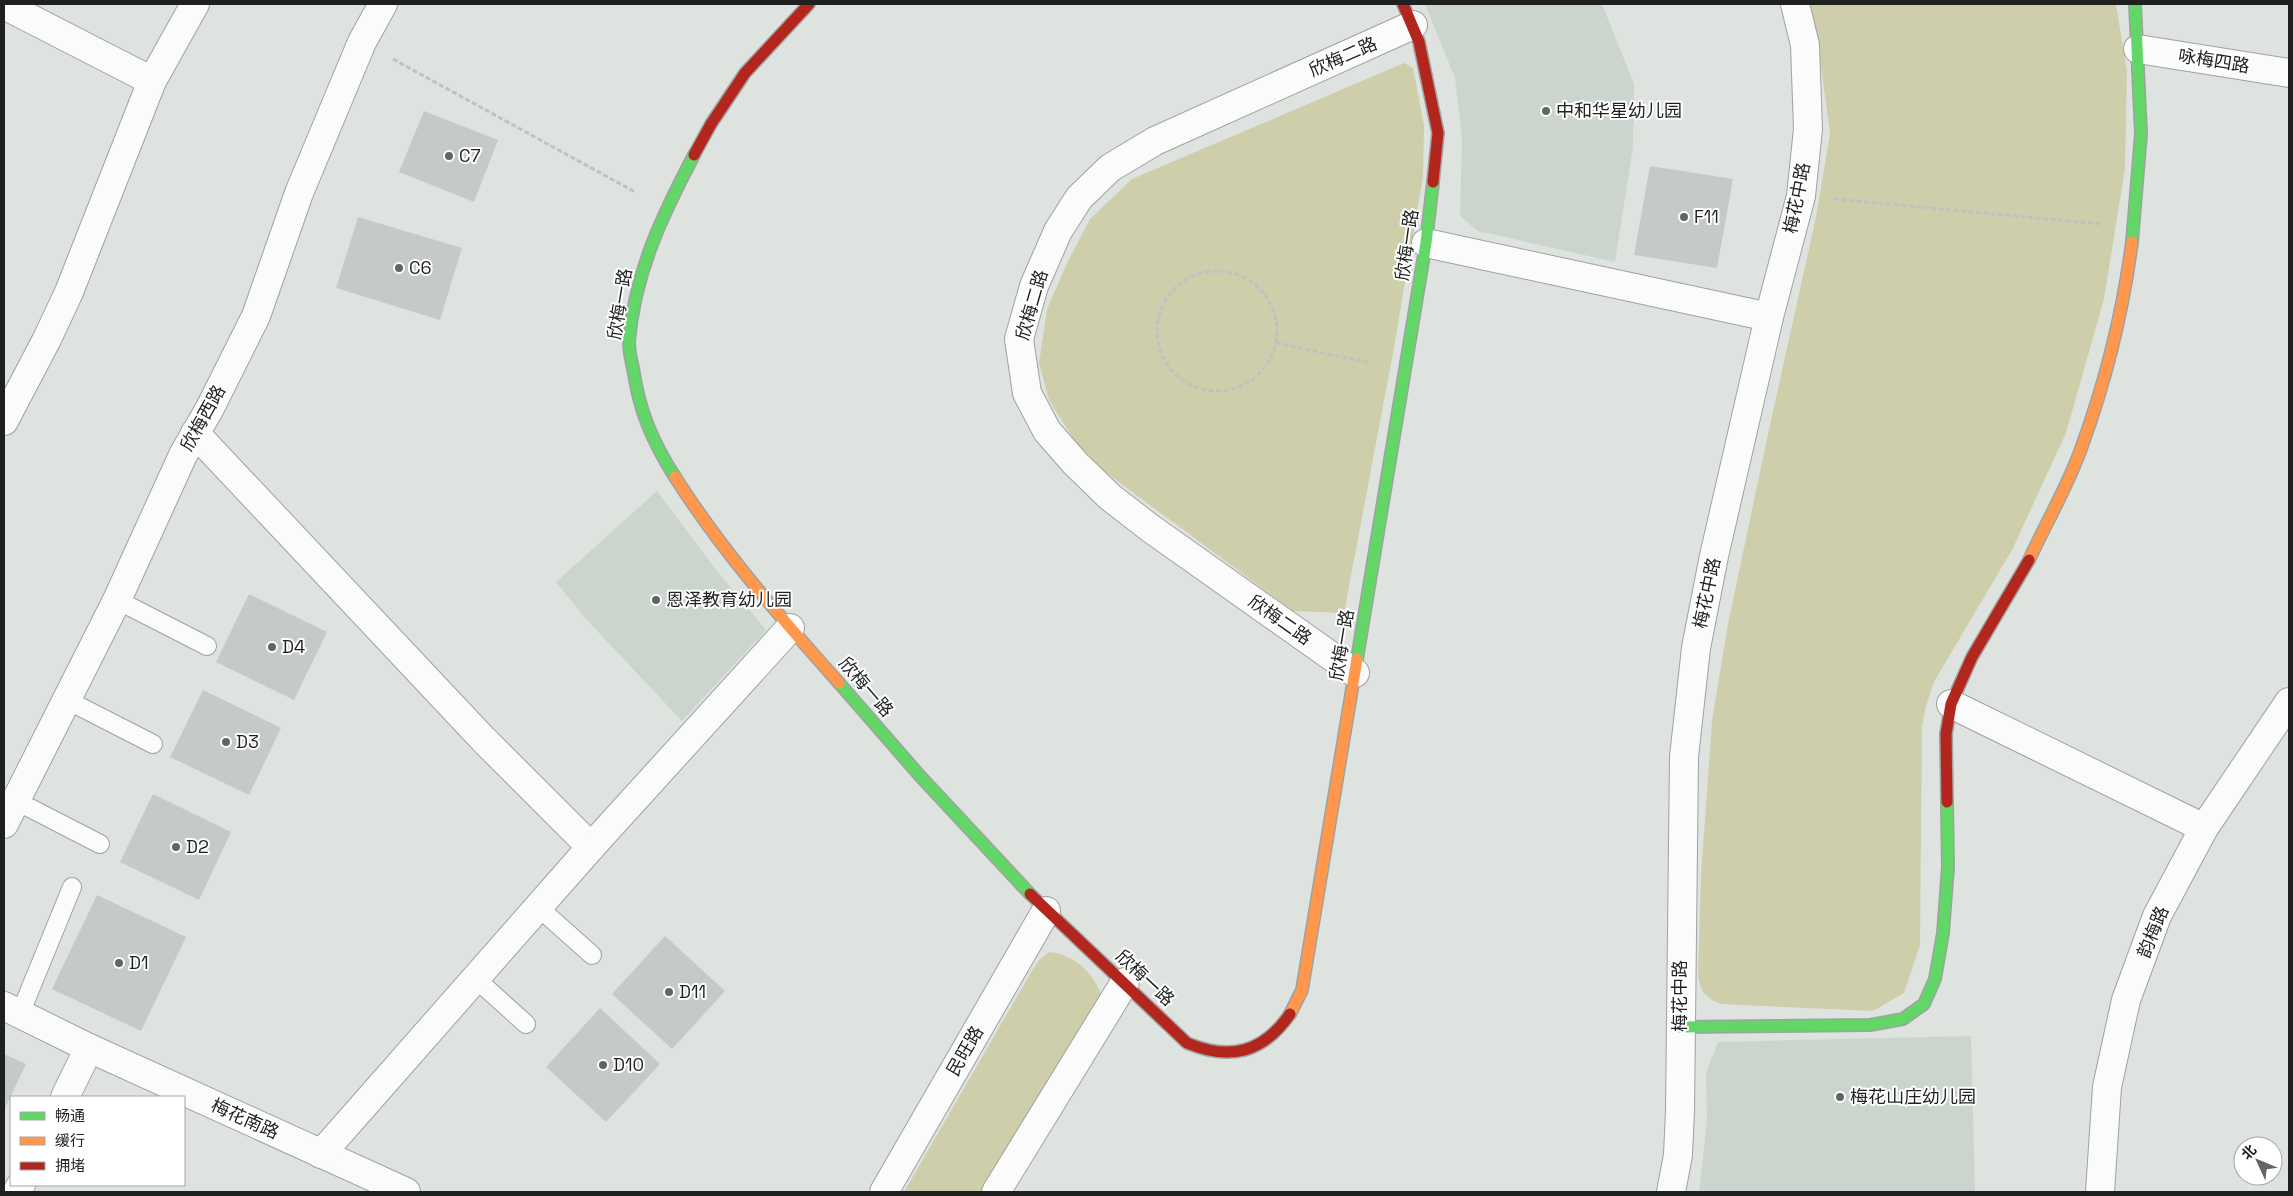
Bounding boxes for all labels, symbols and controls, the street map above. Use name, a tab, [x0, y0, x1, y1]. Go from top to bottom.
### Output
street label: 欣梅二路	[1305, 31, 1380, 82]
street label: 咏梅四路	[2177, 44, 2251, 77]
place label: 中和华星幼儿园	[1556, 99, 1682, 122]
marker: 中和华星幼儿园	[1540, 105, 1552, 117]
place label: C7	[459, 144, 481, 167]
marker: C7	[443, 150, 455, 162]
street label: 梅花中路	[1778, 160, 1815, 235]
place label: F11	[1694, 205, 1719, 228]
street label: 欣梅一路	[1390, 208, 1423, 282]
marker: F11	[1678, 211, 1690, 223]
place label: C6	[409, 256, 432, 279]
marker: C6	[393, 262, 405, 274]
street label: 欣梅一路	[603, 267, 636, 341]
street label: 欣梅二路	[1011, 267, 1052, 343]
street label: 欣梅西路	[175, 381, 230, 455]
street label: 梅花中路	[1688, 555, 1725, 631]
place label: 恩泽教育幼儿园	[666, 588, 792, 611]
street label: 欣梅二路	[1244, 590, 1316, 650]
marker: 恩泽教育幼儿园	[650, 594, 662, 606]
street label: 欣梅一路	[1325, 608, 1358, 682]
place label: D4	[282, 635, 305, 658]
marker: D4	[266, 641, 278, 653]
street label: 欣梅一路	[834, 652, 899, 721]
place label: D3	[236, 730, 259, 753]
marker: D3	[220, 736, 232, 748]
place label: D2	[186, 835, 209, 858]
marker: D2	[170, 841, 182, 853]
street label: 韵梅路	[2132, 902, 2173, 961]
street label: 欣梅一路	[1111, 945, 1180, 1011]
place label: D1	[129, 951, 148, 974]
marker: D1	[113, 957, 125, 969]
street label: 梅花中路	[1668, 960, 1691, 1032]
place label: D11	[679, 980, 706, 1003]
marker: D11	[663, 986, 675, 998]
street label: 民旺路	[941, 1022, 988, 1080]
place label: D10	[613, 1053, 644, 1076]
marker: D10	[597, 1059, 609, 1071]
place label: 梅花山庄幼儿园	[1850, 1085, 1976, 1108]
marker: 梅花山庄幼儿园	[1834, 1091, 1846, 1103]
street label: 梅花南路	[208, 1093, 283, 1144]
legend	[10, 1096, 185, 1186]
text: 畅通	[55, 1106, 85, 1125]
text: 缓行	[55, 1131, 85, 1150]
north arrow	[2233, 1136, 2283, 1186]
text: 北	[2237, 1141, 2260, 1163]
text: 拥堵	[55, 1156, 85, 1175]

